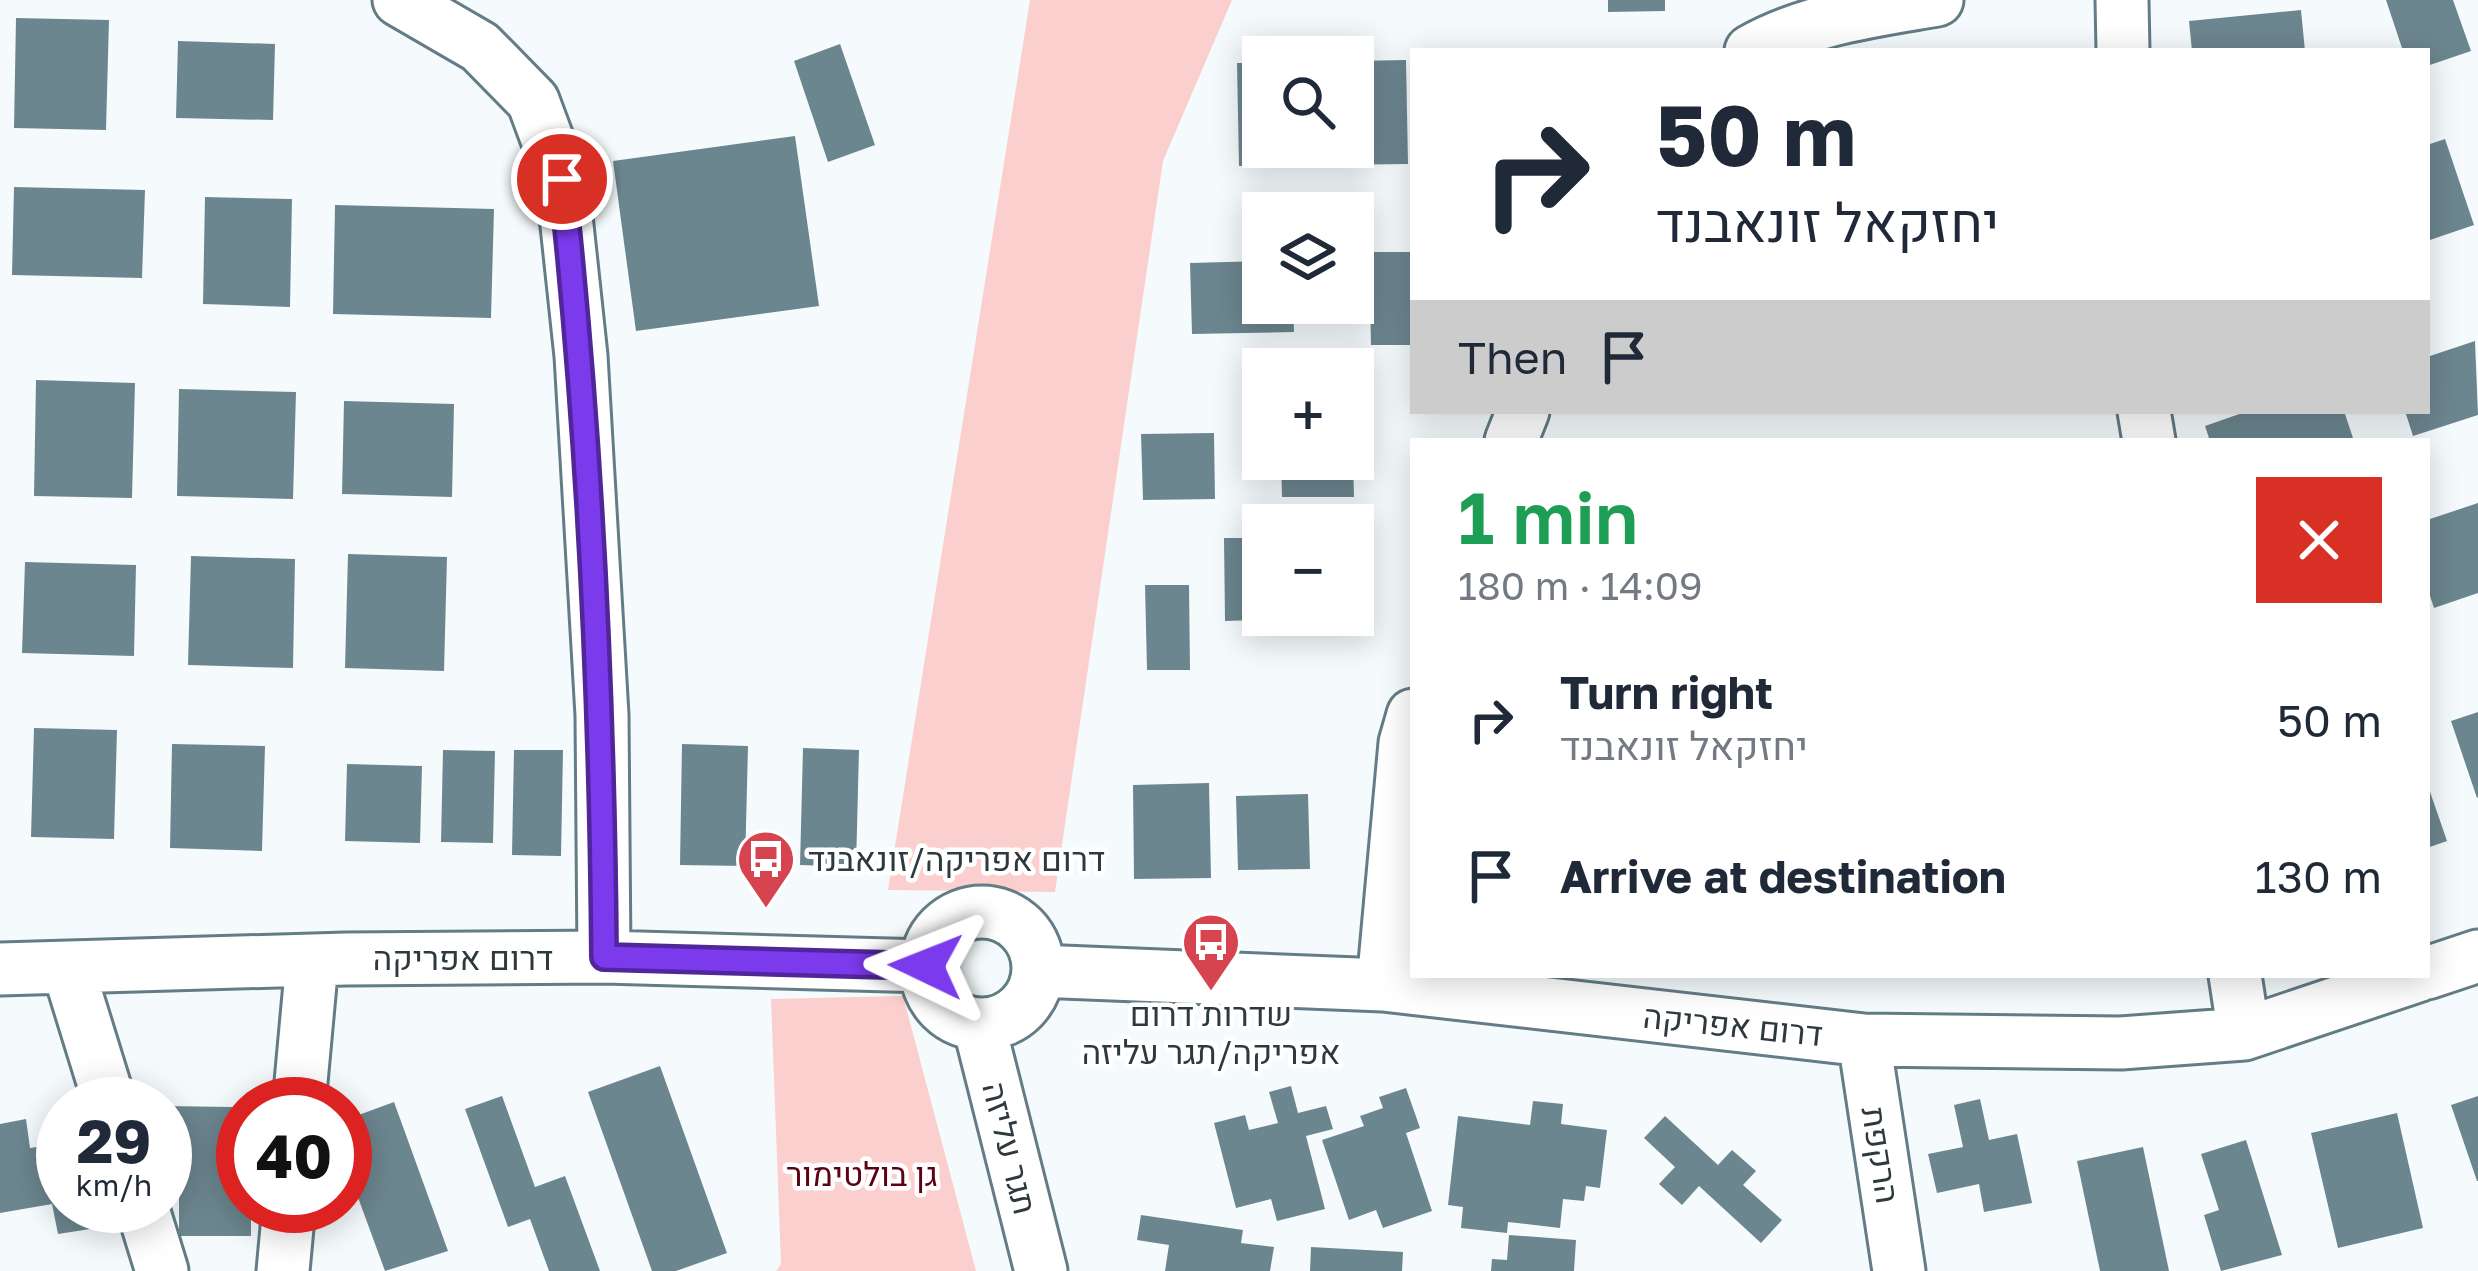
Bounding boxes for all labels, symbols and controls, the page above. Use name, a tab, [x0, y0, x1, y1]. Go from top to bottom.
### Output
map controls	[1242, 36, 1374, 636]
button: search	[1242, 36, 1374, 168]
text: 50 m	[1656, 84, 1856, 184]
icon: right	[1458, 96, 1614, 252]
pin	[511, 128, 613, 230]
icon: arrive	[529, 146, 595, 212]
text: יחזקאל זונאבנד	[1656, 189, 1999, 254]
button: layers	[1242, 192, 1374, 324]
icon: arrive	[1591, 324, 1657, 390]
text: Then	[1458, 330, 1567, 384]
button: +	[1242, 348, 1374, 480]
text: 1 min	[1458, 473, 1638, 560]
button: close	[2256, 477, 2382, 603]
button: −	[1242, 504, 1374, 636]
text: 180 m · 14:09	[1458, 562, 1703, 609]
text: Turn right	[1560, 665, 1773, 719]
icon: right	[1458, 687, 1524, 753]
text: 50 m	[2277, 693, 2382, 747]
text: יחזקאל זונאבנד	[1560, 722, 1808, 769]
bus stop icon: דרום אפריקה/זונאבנד	[735, 828, 797, 910]
place label: דרום אפריקה/זונאבנד	[808, 839, 1105, 878]
icon: arrive	[1458, 843, 1524, 909]
text: Arrive at destination	[1560, 849, 2006, 903]
text: 130 m	[2255, 849, 2382, 903]
position arrow	[863, 903, 989, 1029]
bus stop icon: שדרות דרום אפריקה/תגר עליזה	[1180, 911, 1242, 993]
street label: דרום אפריקה	[373, 938, 553, 977]
place label: שדרות דרום אפריקה/תגר עליזה	[1082, 994, 1340, 1071]
street label: דרום אפריקה	[1641, 996, 1825, 1053]
speed limit sign: 40	[216, 1077, 372, 1233]
street label: תגר עליזה	[975, 1078, 1046, 1218]
text: 29	[77, 1104, 151, 1176]
street label: הרקפת	[1855, 1104, 1908, 1206]
park label: גן בולטימור	[786, 1154, 938, 1193]
text: km/h	[76, 1167, 152, 1203]

